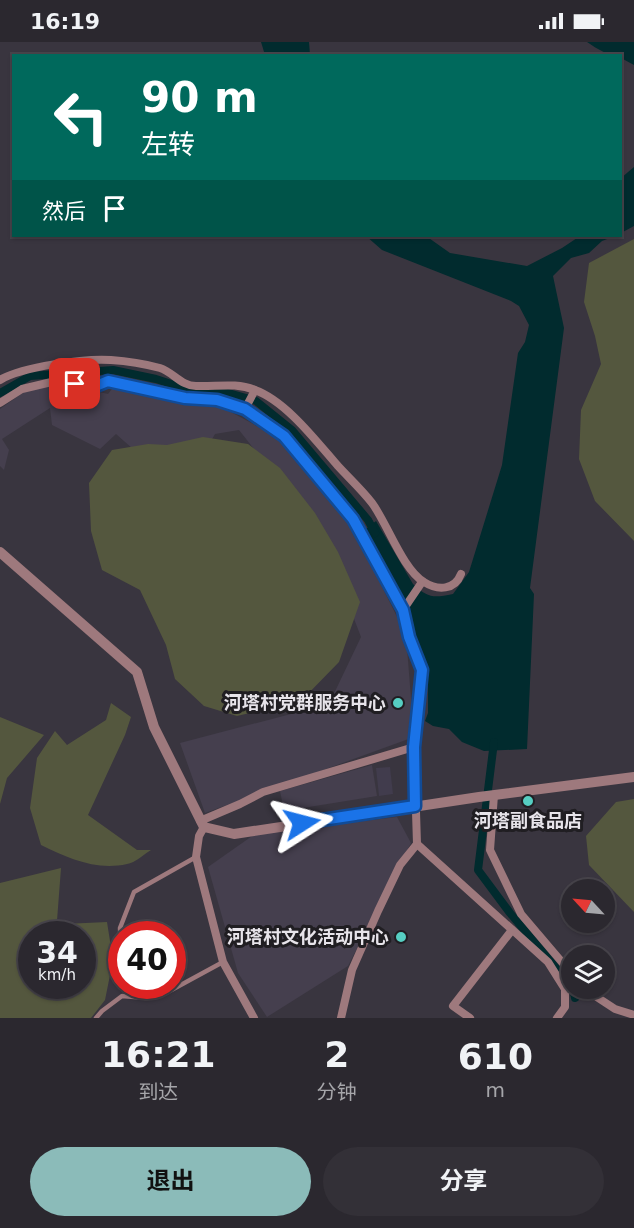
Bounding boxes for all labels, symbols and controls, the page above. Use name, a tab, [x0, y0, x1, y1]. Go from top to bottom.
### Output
text: 16:19	[30, 9, 100, 34]
text: 90 m	[141, 73, 258, 122]
icon: left	[42, 78, 120, 156]
text: 左转	[141, 129, 195, 160]
icon: arrive	[98, 192, 131, 225]
text: 然后	[42, 199, 86, 224]
pin	[49, 358, 100, 409]
icon: arrive	[58, 367, 91, 400]
place label: 河塔村党群服务中心	[224, 692, 386, 713]
marker: 河塔村党群服务中心	[391, 696, 405, 710]
position arrow	[270, 791, 334, 855]
marker: 河塔副食品店	[521, 794, 535, 808]
place label: 河塔副食品店	[474, 810, 582, 831]
north arrow	[561, 879, 615, 933]
map controls	[561, 879, 615, 999]
speed limit sign: 40	[108, 921, 186, 999]
place label: 河塔村文化活动中心	[227, 926, 389, 947]
marker: 河塔村文化活动中心	[394, 930, 408, 944]
text: 34	[36, 935, 78, 970]
button: layers	[561, 945, 615, 999]
text: km/h	[38, 966, 76, 984]
text: 16:21	[101, 1034, 216, 1075]
text: 2	[324, 1034, 349, 1075]
text: 610	[458, 1036, 533, 1077]
text: m	[486, 1078, 505, 1102]
text: 到达	[138, 1080, 178, 1104]
text: 分钟	[317, 1080, 357, 1104]
button: 退出	[30, 1147, 311, 1216]
button: 分享	[323, 1147, 604, 1216]

